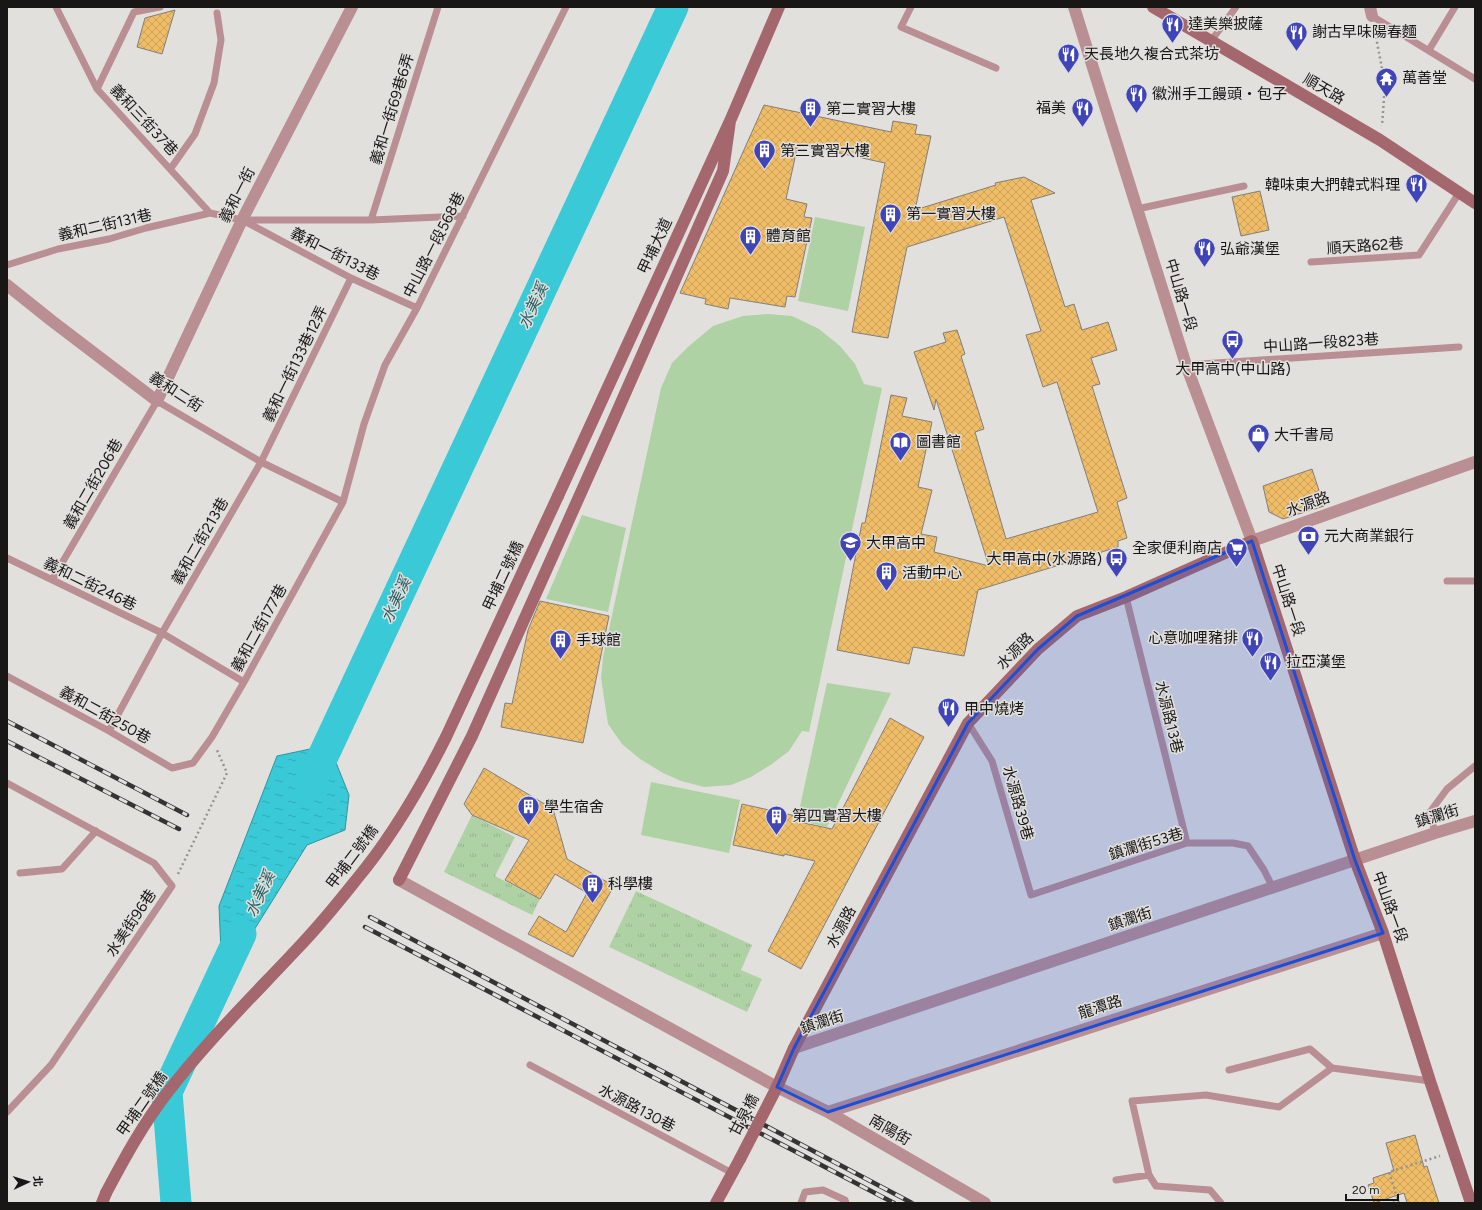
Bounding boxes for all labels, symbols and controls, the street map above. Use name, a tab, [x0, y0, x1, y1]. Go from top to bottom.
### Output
restaurant icon: 達美樂披薩	[1159, 11, 1185, 44]
place label: 達美樂披薩	[1188, 15, 1263, 33]
restaurant icon: 謝古早味陽春麵	[1284, 19, 1310, 52]
place label: 謝古早味陽春麵	[1312, 23, 1417, 41]
restaurant icon: 天長地久複合式茶坊	[1055, 41, 1081, 74]
place label: 天長地久複合式茶坊	[1084, 45, 1219, 63]
street label: 義和一街69巷6弄	[367, 51, 417, 167]
temple icon: 萬善堂	[1374, 65, 1400, 98]
place label: 萬善堂	[1402, 69, 1447, 87]
street label: 順天路	[1300, 70, 1348, 108]
street label: 義和三街37巷	[106, 81, 182, 159]
restaurant icon: 徽洲手工饅頭‧包子	[1123, 81, 1149, 114]
place label: 徽洲手工饅頭‧包子	[1152, 85, 1287, 103]
restaurant icon: 福美	[1069, 95, 1095, 128]
building icon: 第二實習大樓	[797, 96, 823, 129]
place label: 福美	[1036, 99, 1066, 117]
place label: 第二實習大樓	[826, 100, 916, 118]
building icon: 第三實習大樓	[751, 138, 777, 171]
place label: 第三實習大樓	[780, 142, 870, 160]
street label: 義和一街	[215, 164, 259, 226]
restaurant icon: 韓味東大捫韓式料理	[1403, 172, 1429, 205]
place label: 韓味東大捫韓式料理	[1265, 176, 1400, 194]
street label: 中山路一段568巷	[400, 189, 468, 301]
building icon: 第一實習大樓	[878, 201, 904, 234]
street label: 義和二街131巷	[56, 205, 154, 245]
place label: 第一實習大樓	[906, 205, 996, 223]
street label: 甲埔大道	[634, 215, 676, 277]
building icon: 體育館	[737, 223, 763, 256]
street label: 義和一街133巷	[287, 224, 383, 284]
place label: 體育館	[766, 227, 811, 245]
street label: 順天路62巷	[1326, 234, 1404, 258]
restaurant icon: 弘爺漢堡	[1191, 236, 1217, 269]
place label: 弘爺漢堡	[1220, 240, 1280, 258]
street label: 中山路一段	[1161, 256, 1201, 334]
water label: 水美溪	[514, 278, 553, 332]
street label: 義和一街133巷12弄	[259, 303, 331, 425]
bus stop icon: 大甲高中(中山路)	[1220, 327, 1246, 360]
street label: 中山路一段823巷	[1263, 330, 1379, 356]
place label: 大甲高中(中山路)	[1175, 360, 1291, 378]
street label: 義和二街	[146, 368, 206, 416]
shop icon: 大千書局	[1246, 422, 1272, 455]
place label: 大千書局	[1274, 426, 1334, 444]
library icon: 圖書館	[887, 429, 913, 462]
place label: 圖書館	[916, 433, 961, 451]
street label: 義和二街206巷	[60, 436, 126, 532]
street label: 水源路	[1284, 488, 1332, 520]
street label: 義和二街213巷	[168, 494, 232, 588]
bank icon: 元大商業銀行	[1295, 523, 1321, 556]
place label: 元大商業銀行	[1324, 527, 1414, 545]
school or university icon: 大甲高中	[837, 530, 863, 563]
place label: 大甲高中	[866, 534, 926, 552]
supermarket icon: 全家便利商店	[1224, 535, 1250, 568]
street label: 甲埔二號橋	[479, 538, 527, 614]
place label: 全家便利商店	[1132, 539, 1222, 557]
bus stop icon: 大甲高中(水源路)	[1104, 546, 1130, 579]
place label: 大甲高中(水源路)	[986, 550, 1102, 568]
street label: 義和二街246巷	[41, 554, 139, 614]
building icon: 活動中心	[873, 560, 899, 593]
street label: 中山路一段	[1268, 562, 1308, 638]
place label: 活動中心	[902, 564, 962, 582]
water label: 水美溪	[377, 572, 416, 626]
street label: 義和二街177巷	[228, 581, 290, 675]
restaurant icon: 心意咖哩豬排	[1240, 625, 1266, 658]
building icon: 手球館	[548, 627, 574, 660]
street label: 水源路	[993, 629, 1037, 673]
place label: 心意咖哩豬排	[1148, 629, 1238, 647]
place label: 手球館	[576, 631, 621, 649]
restaurant icon: 拉亞漢堡	[1257, 649, 1283, 682]
place label: 拉亞漢堡	[1286, 653, 1346, 671]
street label: 水源路13巷	[1151, 679, 1187, 755]
street label: 義和二街250巷	[56, 682, 154, 748]
restaurant icon: 甲中燒烤	[935, 696, 961, 729]
place label: 甲中燒烤	[964, 700, 1024, 718]
street label: 水源路39巷	[999, 764, 1037, 842]
building icon: 學生宿舍	[515, 794, 541, 827]
place label: 學生宿舍	[544, 798, 604, 816]
street label: 鎮瀾街	[1413, 801, 1461, 831]
building icon: 第四實習大樓	[763, 803, 789, 836]
place label: 第四實習大樓	[792, 807, 882, 825]
street label: 甲埔二號橋	[322, 822, 382, 892]
street label: 鎮瀾街53巷	[1107, 824, 1185, 864]
water label: 水美溪	[241, 866, 280, 920]
street label: 中山路一段	[1369, 869, 1411, 945]
building icon: 科學樓	[579, 871, 605, 904]
place label: 科學樓	[608, 875, 653, 893]
street label: 水美街96巷	[102, 886, 160, 960]
street label: 水源路	[822, 903, 860, 951]
street label: 鎮瀾街	[1106, 903, 1154, 935]
street label: 龍潭路	[1076, 991, 1124, 1023]
street label: 鎮瀾街	[798, 1006, 846, 1038]
street label: 甲埔二號橋	[113, 1068, 171, 1140]
street label: 水源路130巷	[596, 1080, 678, 1136]
street label: 甘泉橋	[725, 1091, 763, 1139]
street label: 南陽街	[866, 1111, 914, 1149]
north arrow	[8, 1162, 48, 1202]
text: 北	[31, 1175, 44, 1187]
scale bar	[1346, 1176, 1398, 1202]
text: 20 m	[1352, 1183, 1380, 1197]

